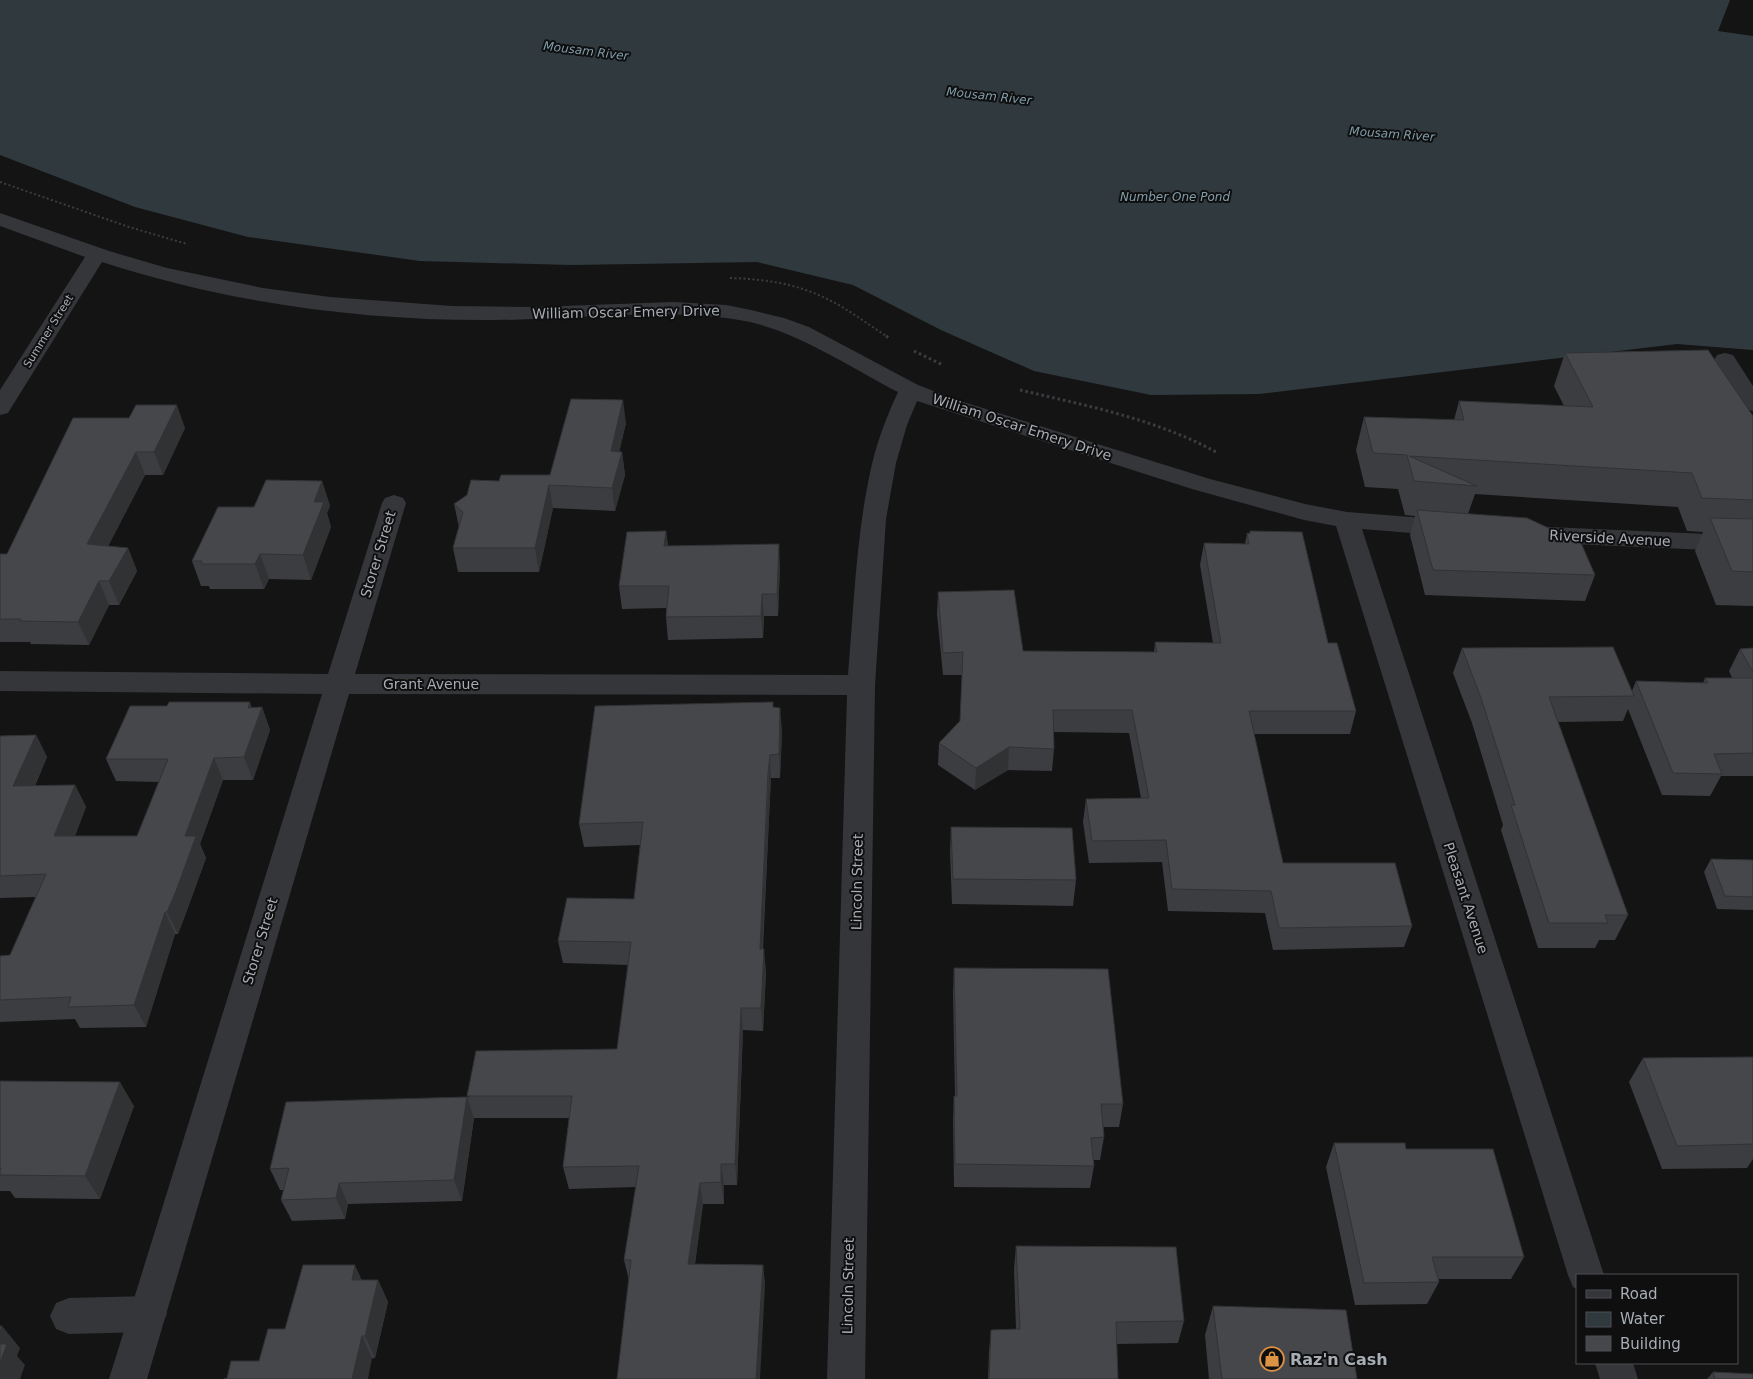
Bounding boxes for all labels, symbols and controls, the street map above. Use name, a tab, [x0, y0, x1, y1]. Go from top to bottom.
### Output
water label: Mousam River	[543, 39, 630, 63]
water label: Mousam River	[946, 85, 1033, 108]
water label: Mousam River	[1349, 124, 1436, 144]
water label: Number One Pond	[1120, 190, 1230, 204]
street label: Summer Street	[21, 292, 76, 370]
street label: William Oscar Emery Drive	[532, 302, 720, 322]
street label: William Oscar Emery Drive	[930, 390, 1114, 464]
street label: Storer Street	[357, 508, 399, 599]
street label: Riverside Avenue	[1549, 527, 1671, 549]
street label: Grant Avenue	[383, 676, 479, 692]
street label: Lincoln Street	[848, 833, 866, 930]
street label: Pleasant Avenue	[1440, 840, 1492, 956]
street label: Storer Street	[239, 895, 281, 986]
street label: Lincoln Street	[839, 1237, 857, 1334]
legend	[1576, 1274, 1738, 1364]
text: Road	[1620, 1285, 1658, 1303]
text: Water	[1620, 1310, 1665, 1328]
text: Building	[1620, 1335, 1681, 1353]
shop icon: Raz'n Cash	[1259, 1346, 1285, 1372]
place label: Raz'n Cash	[1290, 1350, 1388, 1369]

